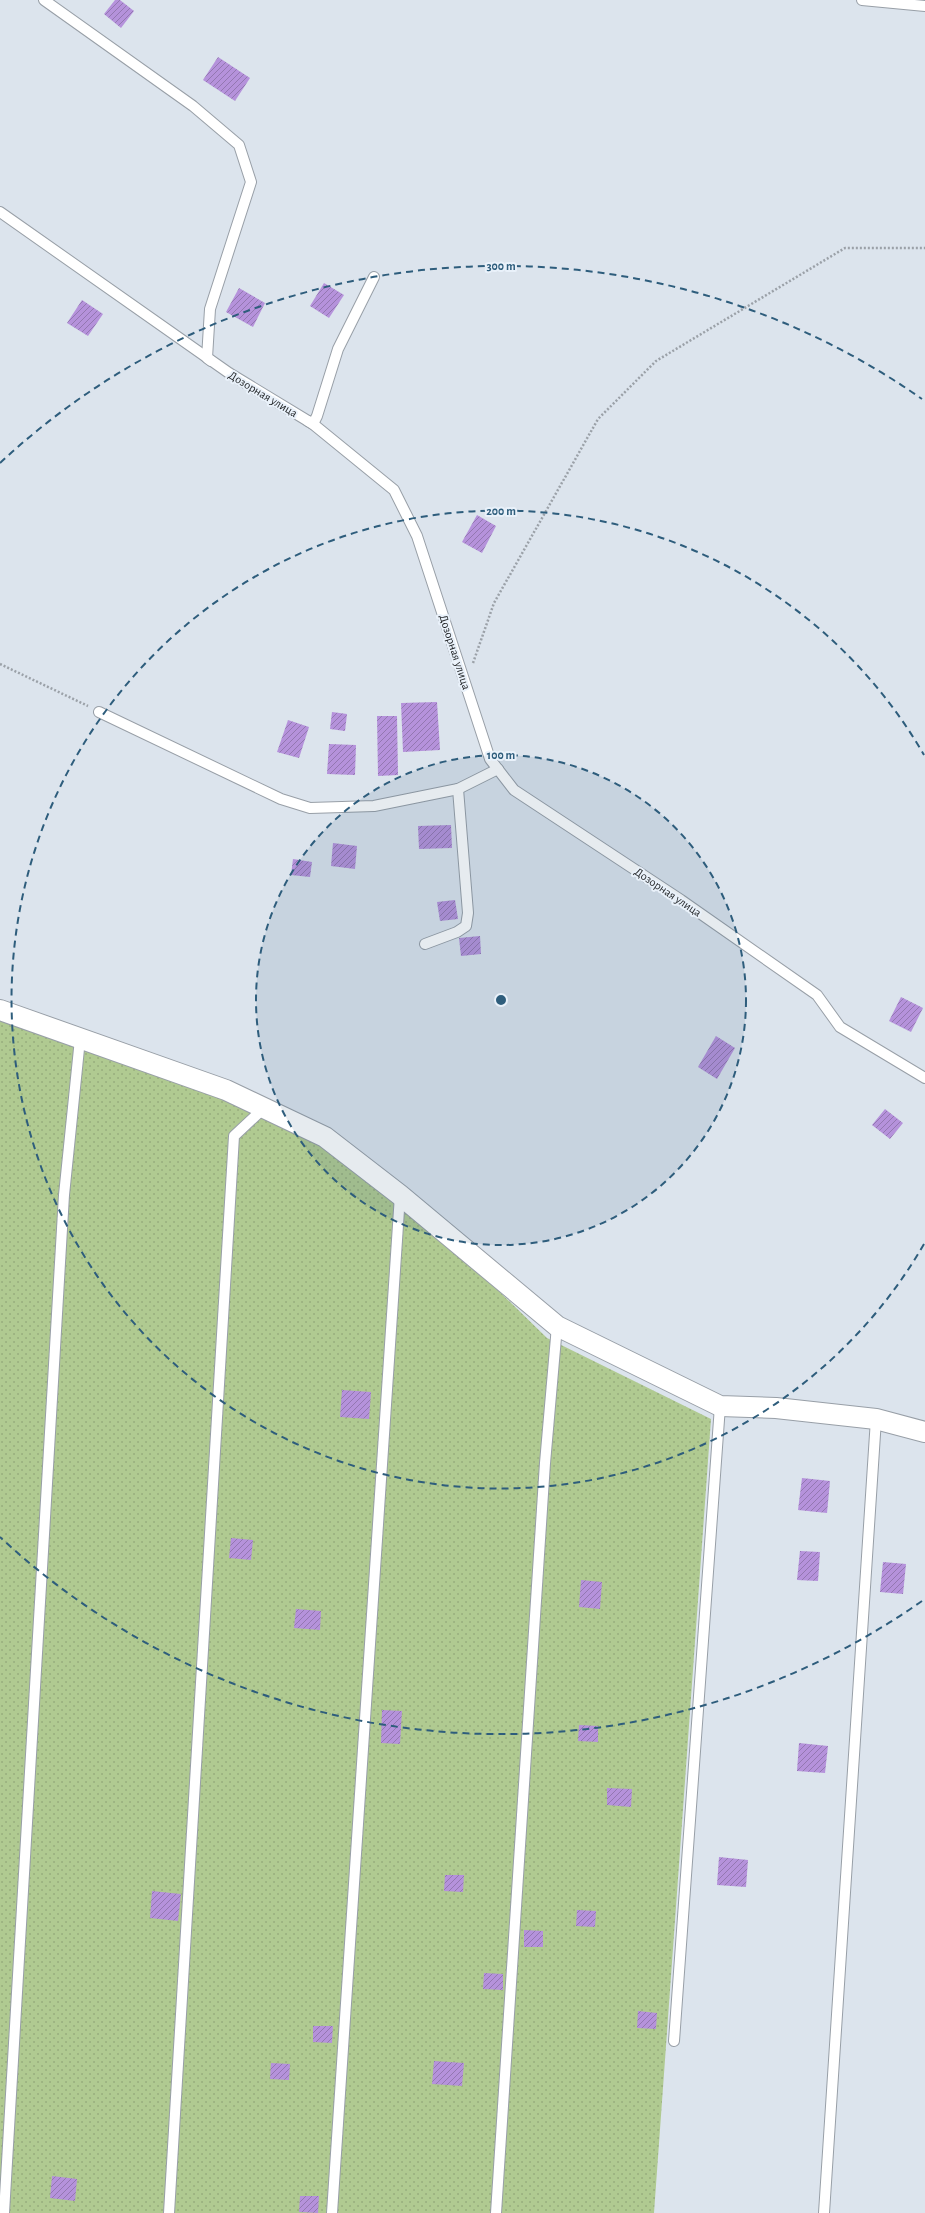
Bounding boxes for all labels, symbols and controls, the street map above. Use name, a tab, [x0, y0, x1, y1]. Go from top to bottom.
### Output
text: 300 m	[486, 260, 516, 272]
street label: Дозорная улица	[226, 369, 300, 420]
text: 200 m	[486, 505, 516, 517]
street label: Дозорная улица	[436, 613, 473, 692]
text: 100 m	[487, 749, 515, 761]
street label: Дозорная улица	[632, 865, 704, 920]
centre of rings	[494, 993, 508, 1007]

